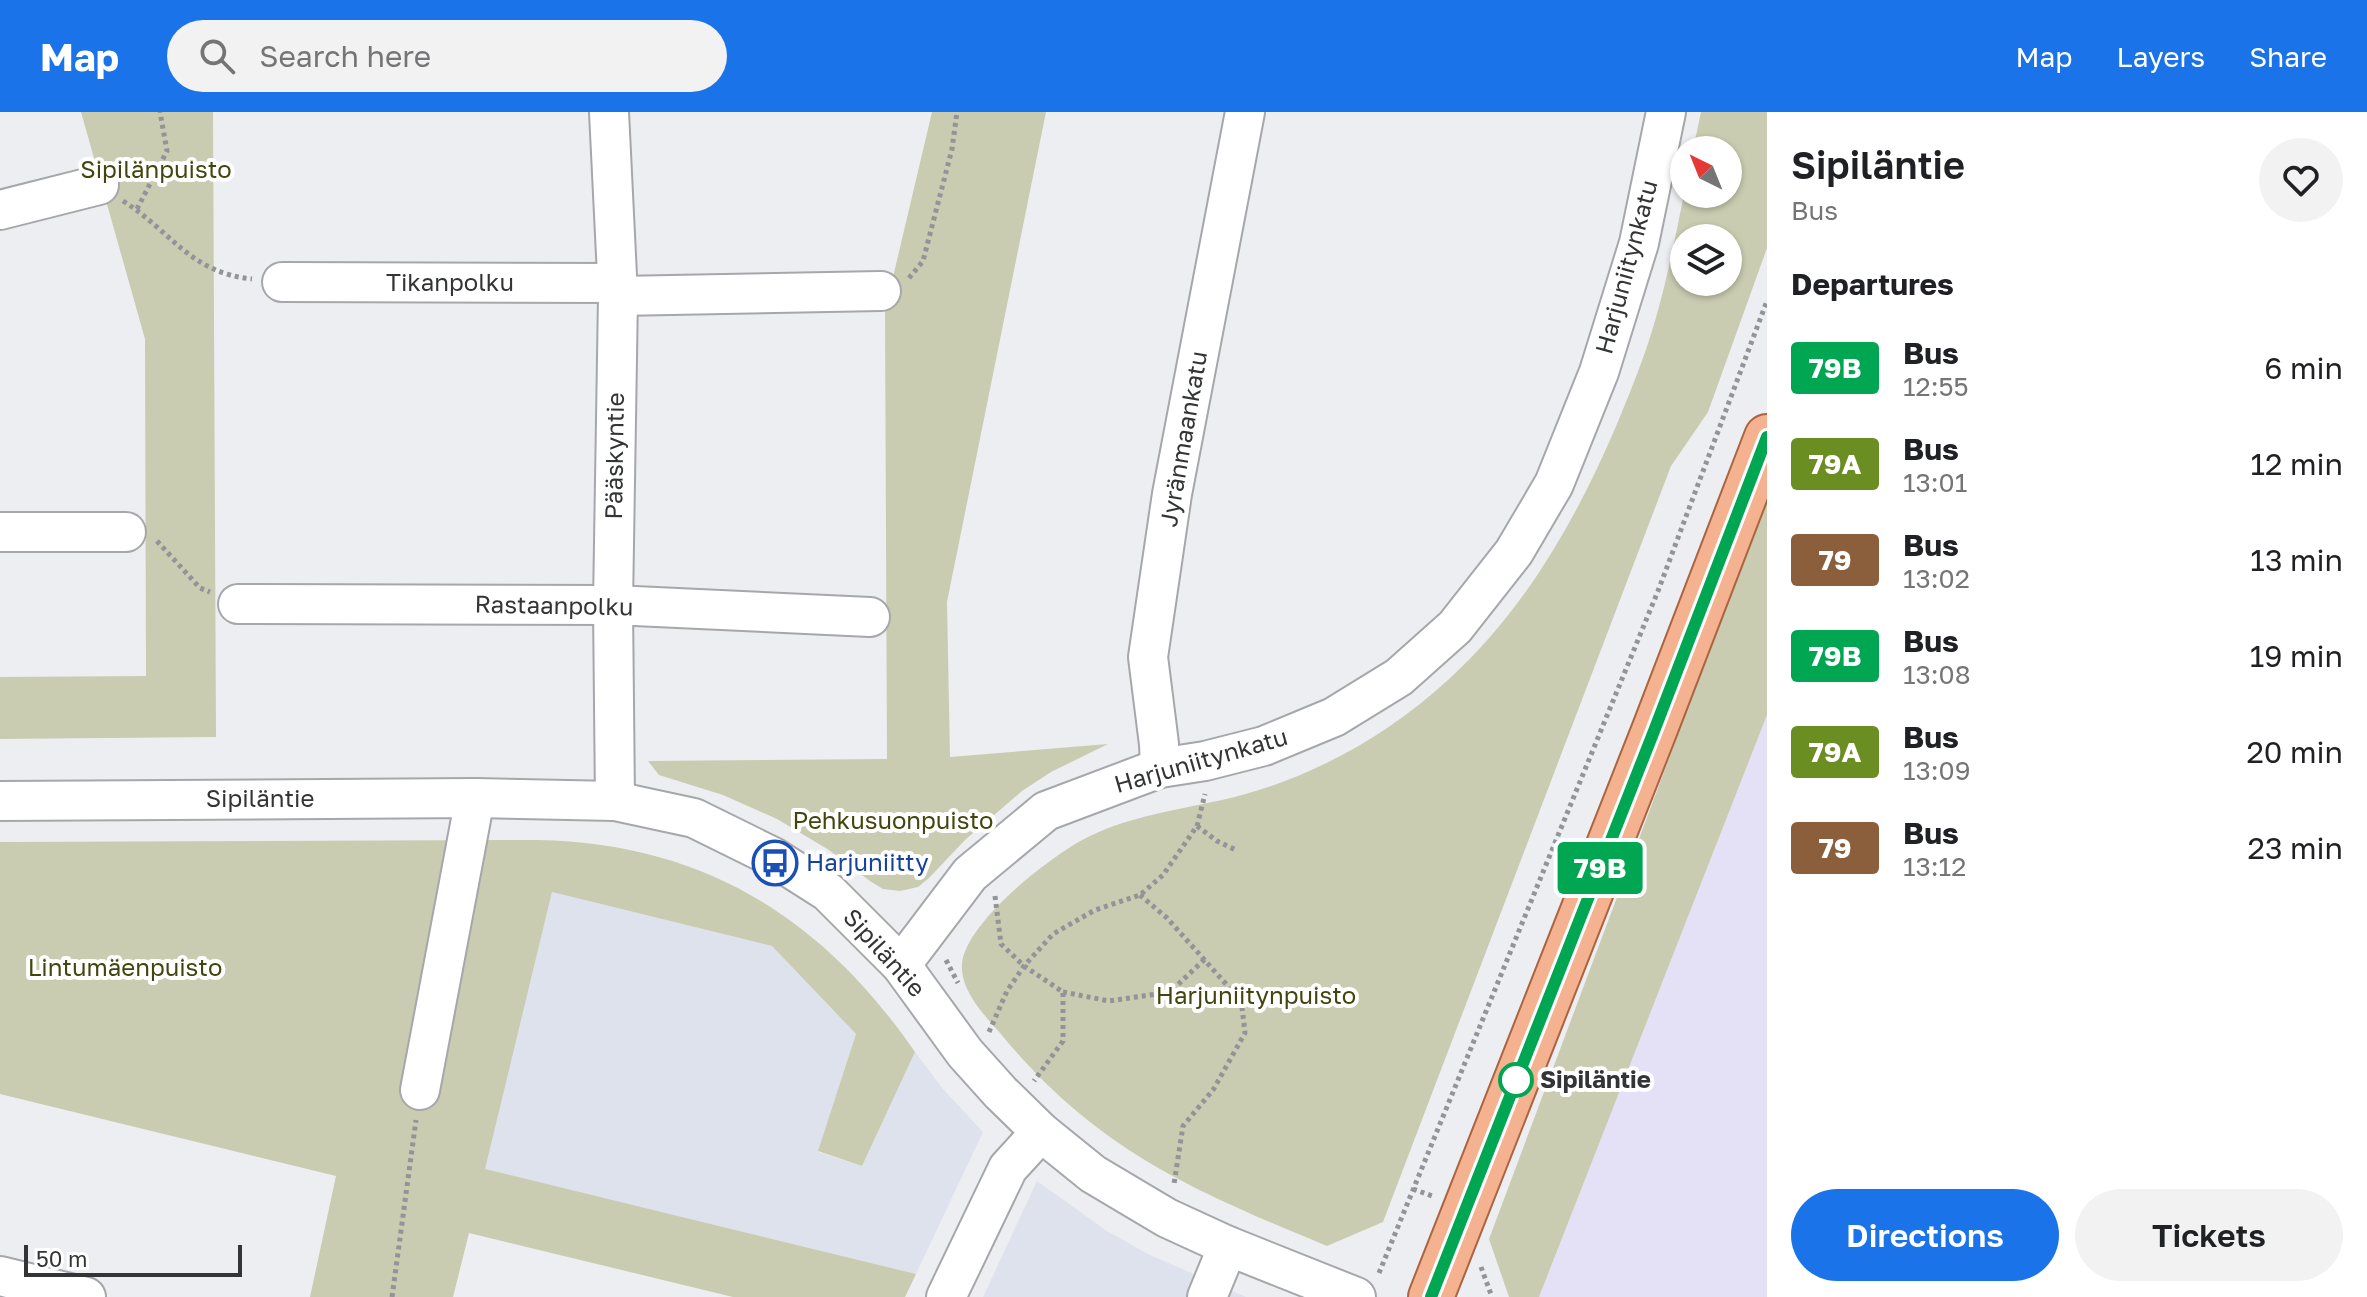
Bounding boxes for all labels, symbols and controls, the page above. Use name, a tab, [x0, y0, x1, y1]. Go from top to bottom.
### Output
search box	[167, 20, 727, 92]
text: Map	[40, 34, 119, 79]
icon: search	[195, 34, 239, 78]
text: Search here	[259, 38, 431, 74]
text: Map	[2015, 40, 2073, 73]
text: Layers	[2117, 40, 2205, 73]
text: Share	[2249, 40, 2327, 73]
north arrow	[1670, 136, 1742, 208]
map controls	[1670, 136, 1742, 296]
button: heart	[2259, 138, 2343, 222]
text: Sipiläntie	[1791, 142, 1965, 187]
park label: Sipilänpuisto	[80, 154, 232, 183]
street label: Harjuniitynkatu	[1588, 177, 1663, 357]
text: Bus	[1791, 195, 1838, 226]
button: layers	[1670, 224, 1742, 296]
text: Departures	[1791, 266, 1954, 302]
street label: Tikanpolku	[386, 267, 514, 296]
text: Bus	[1903, 335, 1959, 371]
street label: Jyränmaankatu	[1153, 349, 1212, 529]
text: 6 min	[2264, 350, 2343, 386]
text: 79B	[1809, 351, 1861, 384]
text: 12:55	[1903, 371, 1969, 402]
street label: Pääskyntie	[598, 392, 629, 520]
text: Bus	[1903, 431, 1959, 467]
text: 12 min	[2251, 446, 2343, 482]
text: 79A	[1809, 447, 1861, 480]
text: 13:01	[1903, 467, 1967, 498]
text: Bus	[1903, 527, 1959, 563]
text: 13 min	[2250, 542, 2343, 578]
text: 79	[1818, 543, 1852, 576]
text: 13:02	[1903, 563, 1970, 594]
street label: Rastaanpolku	[474, 589, 634, 620]
text: Bus	[1903, 623, 1959, 659]
text: 19 min	[2250, 638, 2343, 674]
text: 79B	[1809, 639, 1861, 672]
text: 13:08	[1903, 659, 1971, 690]
text: Bus	[1903, 719, 1959, 755]
street label: Harjuniitynkatu	[1111, 721, 1291, 798]
text: 20 min	[2246, 734, 2343, 770]
text: 79A	[1809, 735, 1861, 768]
text: 13:09	[1903, 755, 1970, 786]
street label: Sipiläntie	[206, 783, 314, 812]
park label: Pehkusuonpuisto	[792, 805, 994, 834]
text: Bus	[1903, 815, 1959, 851]
text: 23 min	[2248, 830, 2343, 866]
text: 79	[1818, 831, 1852, 864]
bus stop icon: Harjuniitty	[751, 839, 799, 887]
line badge: 79B	[1554, 842, 1646, 894]
place label: Harjuniitty	[806, 847, 929, 876]
text: 79B	[1574, 851, 1626, 884]
text: 13:12	[1903, 851, 1966, 882]
street label: Sipiläntie	[838, 902, 932, 1002]
park label: Lintumäenpuisto	[28, 952, 222, 981]
park label: Harjuniitynpuisto	[1156, 980, 1356, 1009]
marker: Sipiläntie	[1499, 1063, 1533, 1097]
place label: Sipiläntie	[1540, 1064, 1651, 1093]
button: Directions	[1791, 1189, 2059, 1281]
button: Tickets	[2075, 1189, 2343, 1281]
scale bar	[24, 1241, 242, 1277]
text: 50 m	[36, 1245, 87, 1272]

